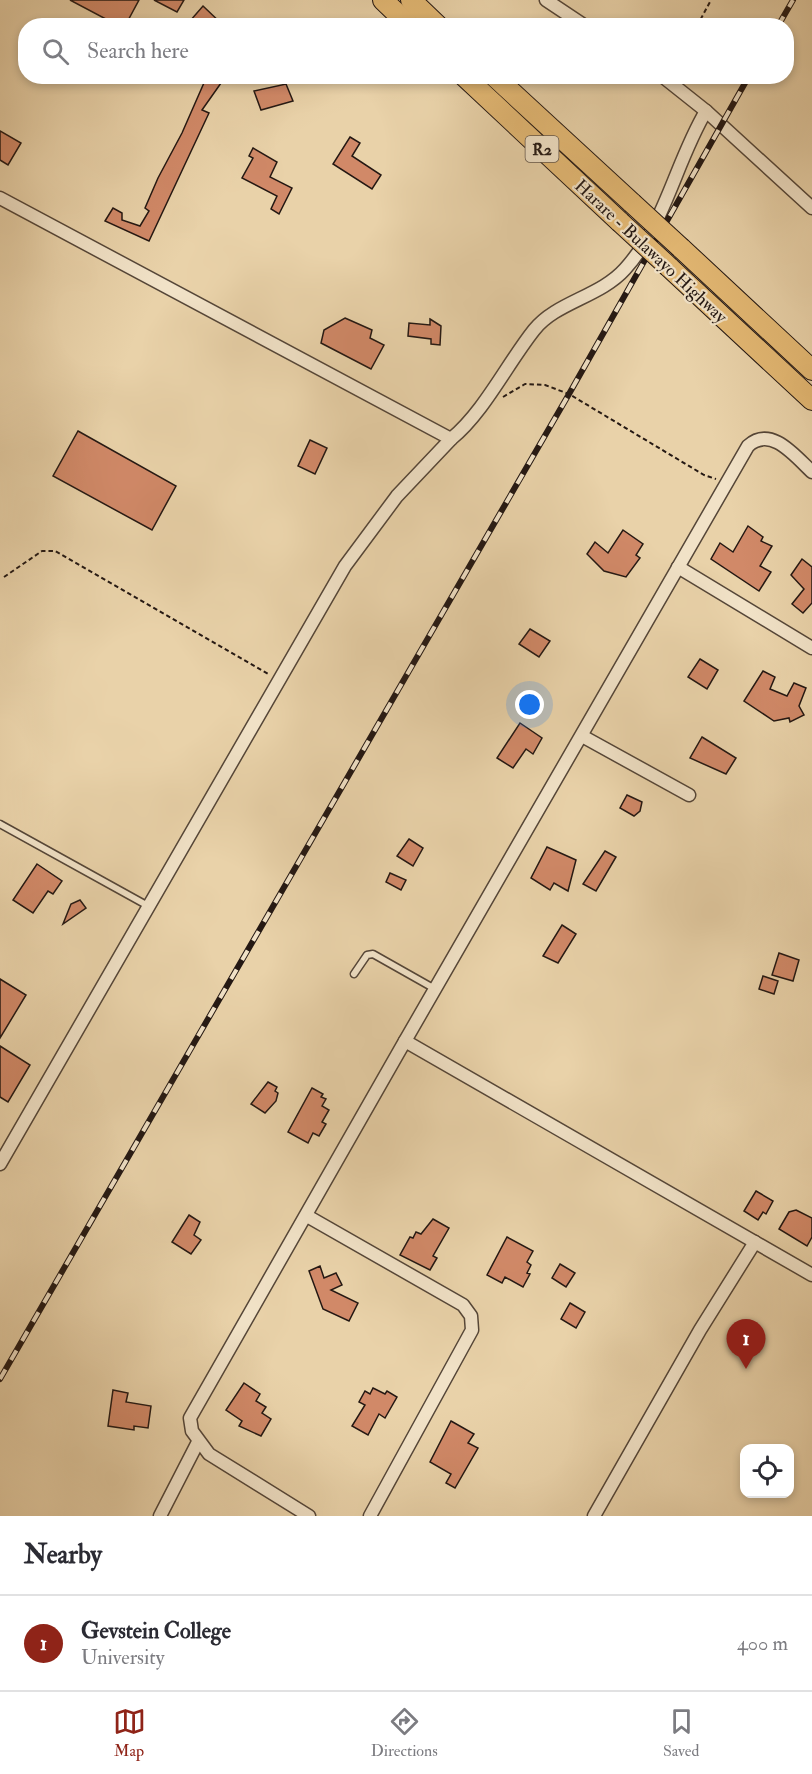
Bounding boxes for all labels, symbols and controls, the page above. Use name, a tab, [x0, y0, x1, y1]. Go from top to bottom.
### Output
search box	[18, 18, 794, 84]
icon: search	[39, 35, 72, 68]
text: Search here	[87, 37, 189, 65]
road number: R2	[526, 136, 558, 162]
street label: Harare - Bulawayo Highway	[569, 174, 733, 329]
your location	[515, 690, 544, 719]
pin: 1	[726, 1320, 766, 1369]
map controls	[740, 1444, 794, 1498]
button: locate	[740, 1444, 794, 1498]
text: Nearby	[24, 1539, 102, 1571]
text: Gevstein College	[81, 1617, 231, 1645]
text: 1	[40, 1631, 47, 1656]
text: 400 m	[737, 1631, 788, 1656]
text: University	[81, 1645, 164, 1670]
tab: Map	[113, 1705, 146, 1761]
tab: Directions	[371, 1705, 438, 1761]
tab: Saved	[663, 1705, 699, 1761]

